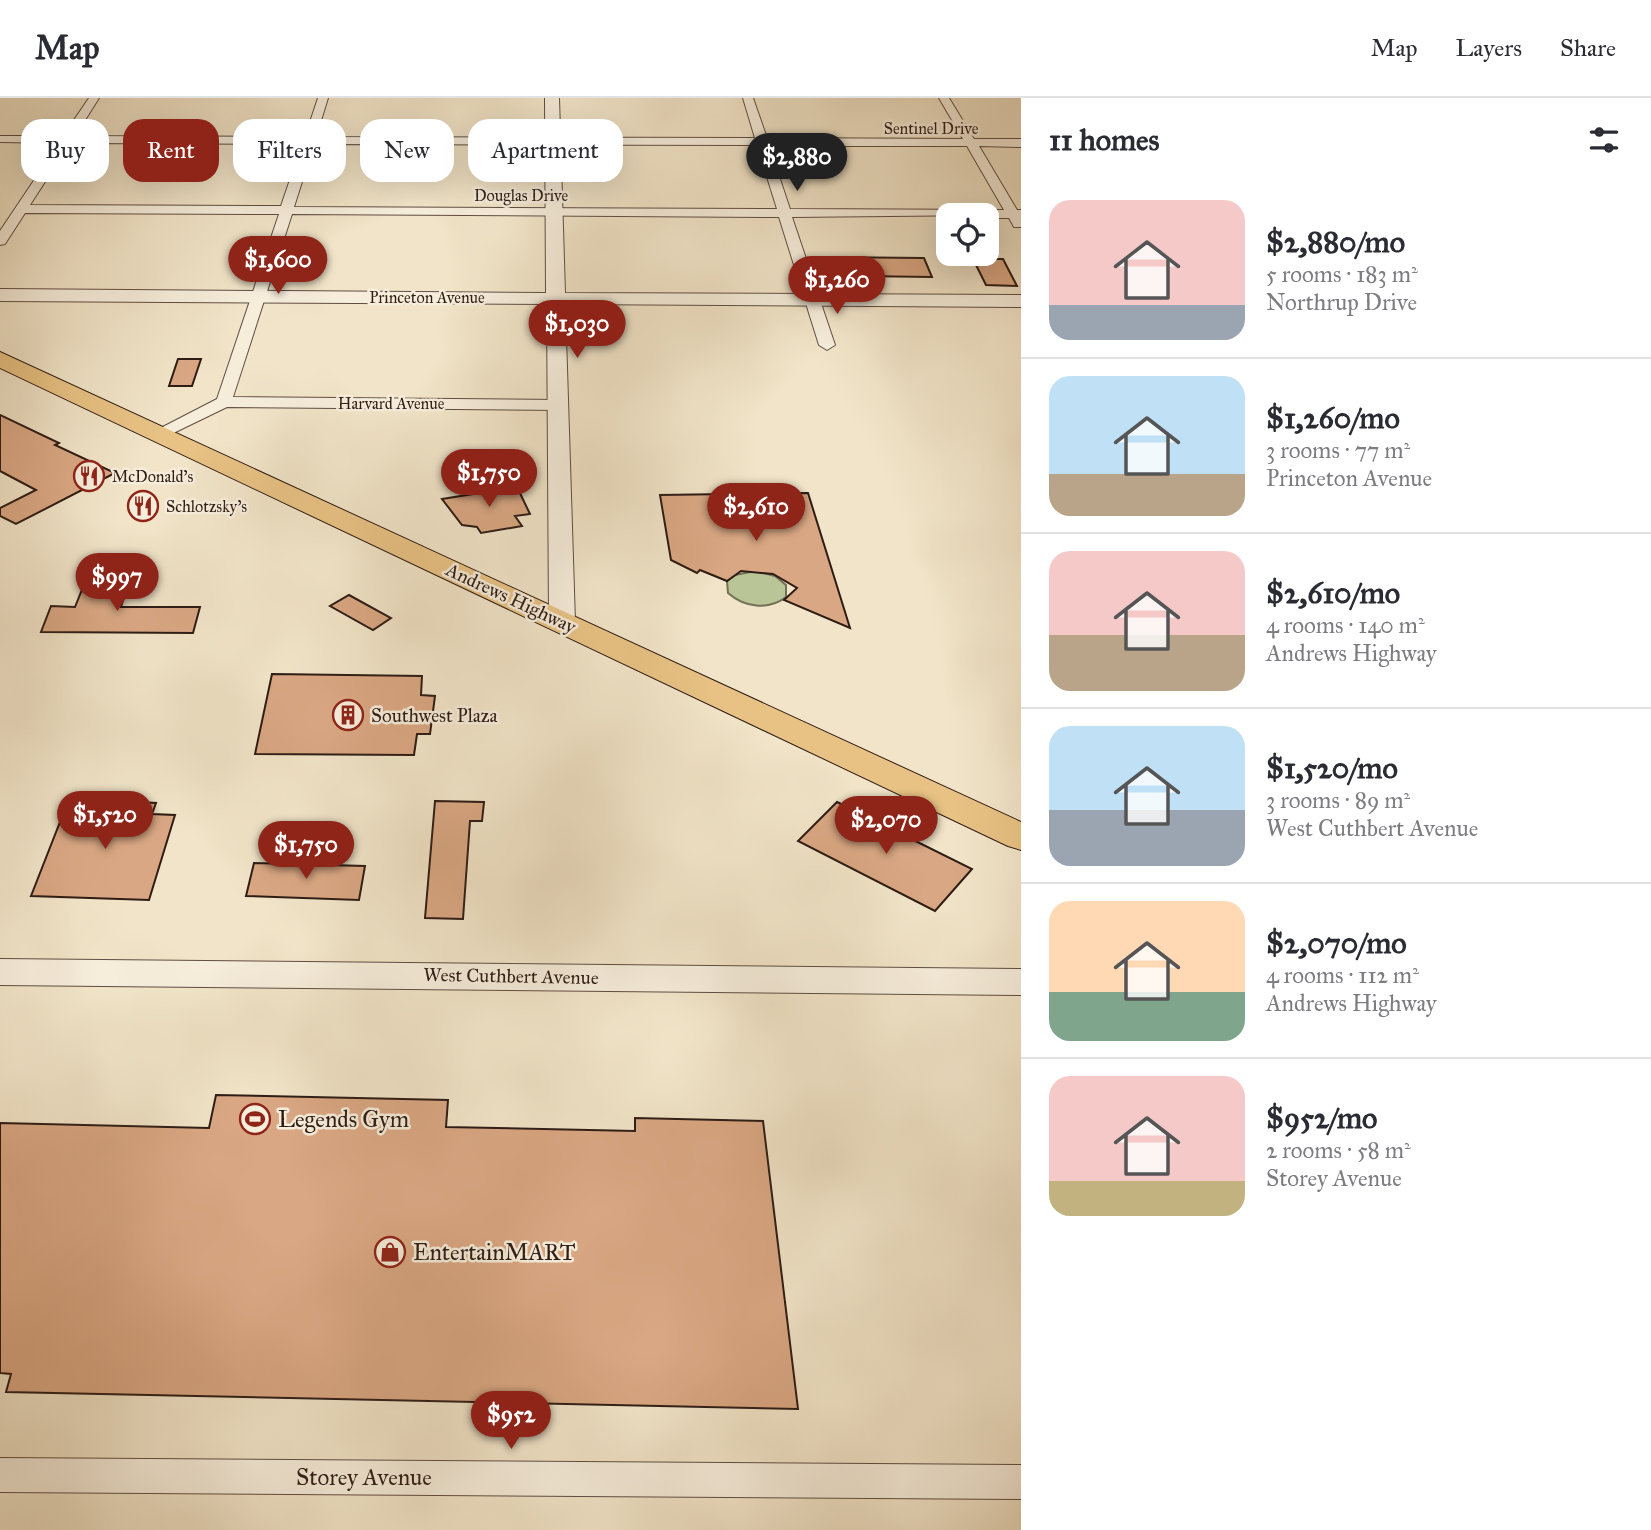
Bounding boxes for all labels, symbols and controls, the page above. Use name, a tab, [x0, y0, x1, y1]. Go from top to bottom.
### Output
text: Map	[35, 28, 99, 68]
text: Map	[1371, 33, 1418, 63]
text: Layers	[1456, 33, 1522, 63]
text: Share	[1560, 33, 1616, 63]
chip: Buy	[21, 119, 109, 182]
chip: Rent	[123, 119, 219, 182]
chip: Filters	[233, 119, 346, 182]
chip: New	[360, 119, 454, 182]
chip: Apartment	[468, 119, 623, 182]
street label: Sentinel Drive	[884, 119, 979, 138]
icon: filters	[1585, 121, 1623, 159]
text: 11 homes	[1049, 122, 1160, 158]
pin: $2,880	[740, 134, 854, 193]
text: $2,880	[762, 142, 832, 170]
street label: Douglas Drive	[474, 186, 568, 206]
map controls	[936, 203, 999, 266]
button: locate	[936, 203, 999, 266]
text: $2,880/mo	[1266, 224, 1405, 260]
icon: home	[1105, 228, 1189, 312]
pin: $1,600	[221, 236, 335, 296]
text: $1,600	[244, 245, 312, 273]
pin: $1,260	[780, 256, 894, 316]
text: 5 rooms · 183 m²	[1266, 260, 1418, 288]
text: $1,260	[804, 265, 870, 293]
street label: Princeton Avenue	[369, 288, 485, 307]
text: Northrup Drive	[1266, 288, 1417, 316]
pin: $1,030	[520, 300, 634, 360]
text: $1,030	[545, 309, 609, 337]
street label: Harvard Avenue	[338, 394, 445, 413]
text: $1,260/mo	[1266, 400, 1400, 436]
icon: home	[1105, 404, 1189, 488]
text: 3 rooms · 77 m²	[1266, 436, 1410, 464]
pin: $1,750	[432, 450, 546, 509]
text: $1,750	[457, 458, 521, 486]
restaurant icon: McDonald's	[72, 459, 106, 493]
text: Princeton Avenue	[1266, 464, 1432, 492]
place label: McDonald's	[112, 467, 193, 486]
pin: $2,610	[699, 484, 813, 543]
restaurant icon: Schlotzsky's	[126, 489, 160, 523]
text: $2,610	[723, 492, 789, 520]
place label: Schlotzsky's	[166, 497, 247, 516]
pin: $997	[76, 554, 158, 613]
street label: Andrews Highway	[441, 557, 581, 640]
text: $997	[92, 562, 142, 590]
text: $2,610/mo	[1266, 575, 1400, 611]
icon: home	[1105, 579, 1189, 663]
text: 4 rooms · 140 m²	[1266, 611, 1425, 639]
text: Andrews Highway	[1266, 639, 1437, 667]
building icon: Southwest Plaza	[331, 698, 365, 732]
place label: Southwest Plaza	[371, 704, 499, 727]
text: $1,520/mo	[1266, 750, 1398, 786]
icon: home	[1105, 754, 1189, 838]
text: 3 rooms · 89 m²	[1266, 786, 1410, 814]
pin: $1,520	[48, 792, 162, 851]
pin: $2,070	[829, 796, 943, 856]
text: $1,520	[73, 800, 137, 828]
text: $2,070	[851, 805, 921, 833]
text: West Cuthbert Avenue	[1266, 814, 1478, 842]
pin: $1,750	[249, 822, 363, 881]
text: $1,750	[274, 830, 338, 858]
text: $2,070/mo	[1266, 925, 1407, 961]
icon: home	[1105, 929, 1189, 1013]
text: 4 rooms · 112 m²	[1266, 961, 1419, 989]
street label: West Cuthbert Avenue	[423, 963, 599, 989]
text: Andrews Highway	[1266, 989, 1437, 1017]
text: $952/mo	[1266, 1100, 1377, 1136]
sports icon: Legends Gym	[238, 1102, 272, 1136]
icon: home	[1105, 1104, 1189, 1188]
place label: Legends Gym	[278, 1105, 409, 1134]
text: 2 rooms · 58 m²	[1266, 1136, 1411, 1164]
text: Storey Avenue	[1266, 1164, 1402, 1192]
shop icon: EntertainMART	[373, 1235, 407, 1269]
place label: EntertainMART	[413, 1238, 576, 1266]
pin: $952	[470, 1392, 552, 1451]
text: $952	[487, 1400, 535, 1428]
street label: Storey Avenue	[296, 1463, 432, 1491]

